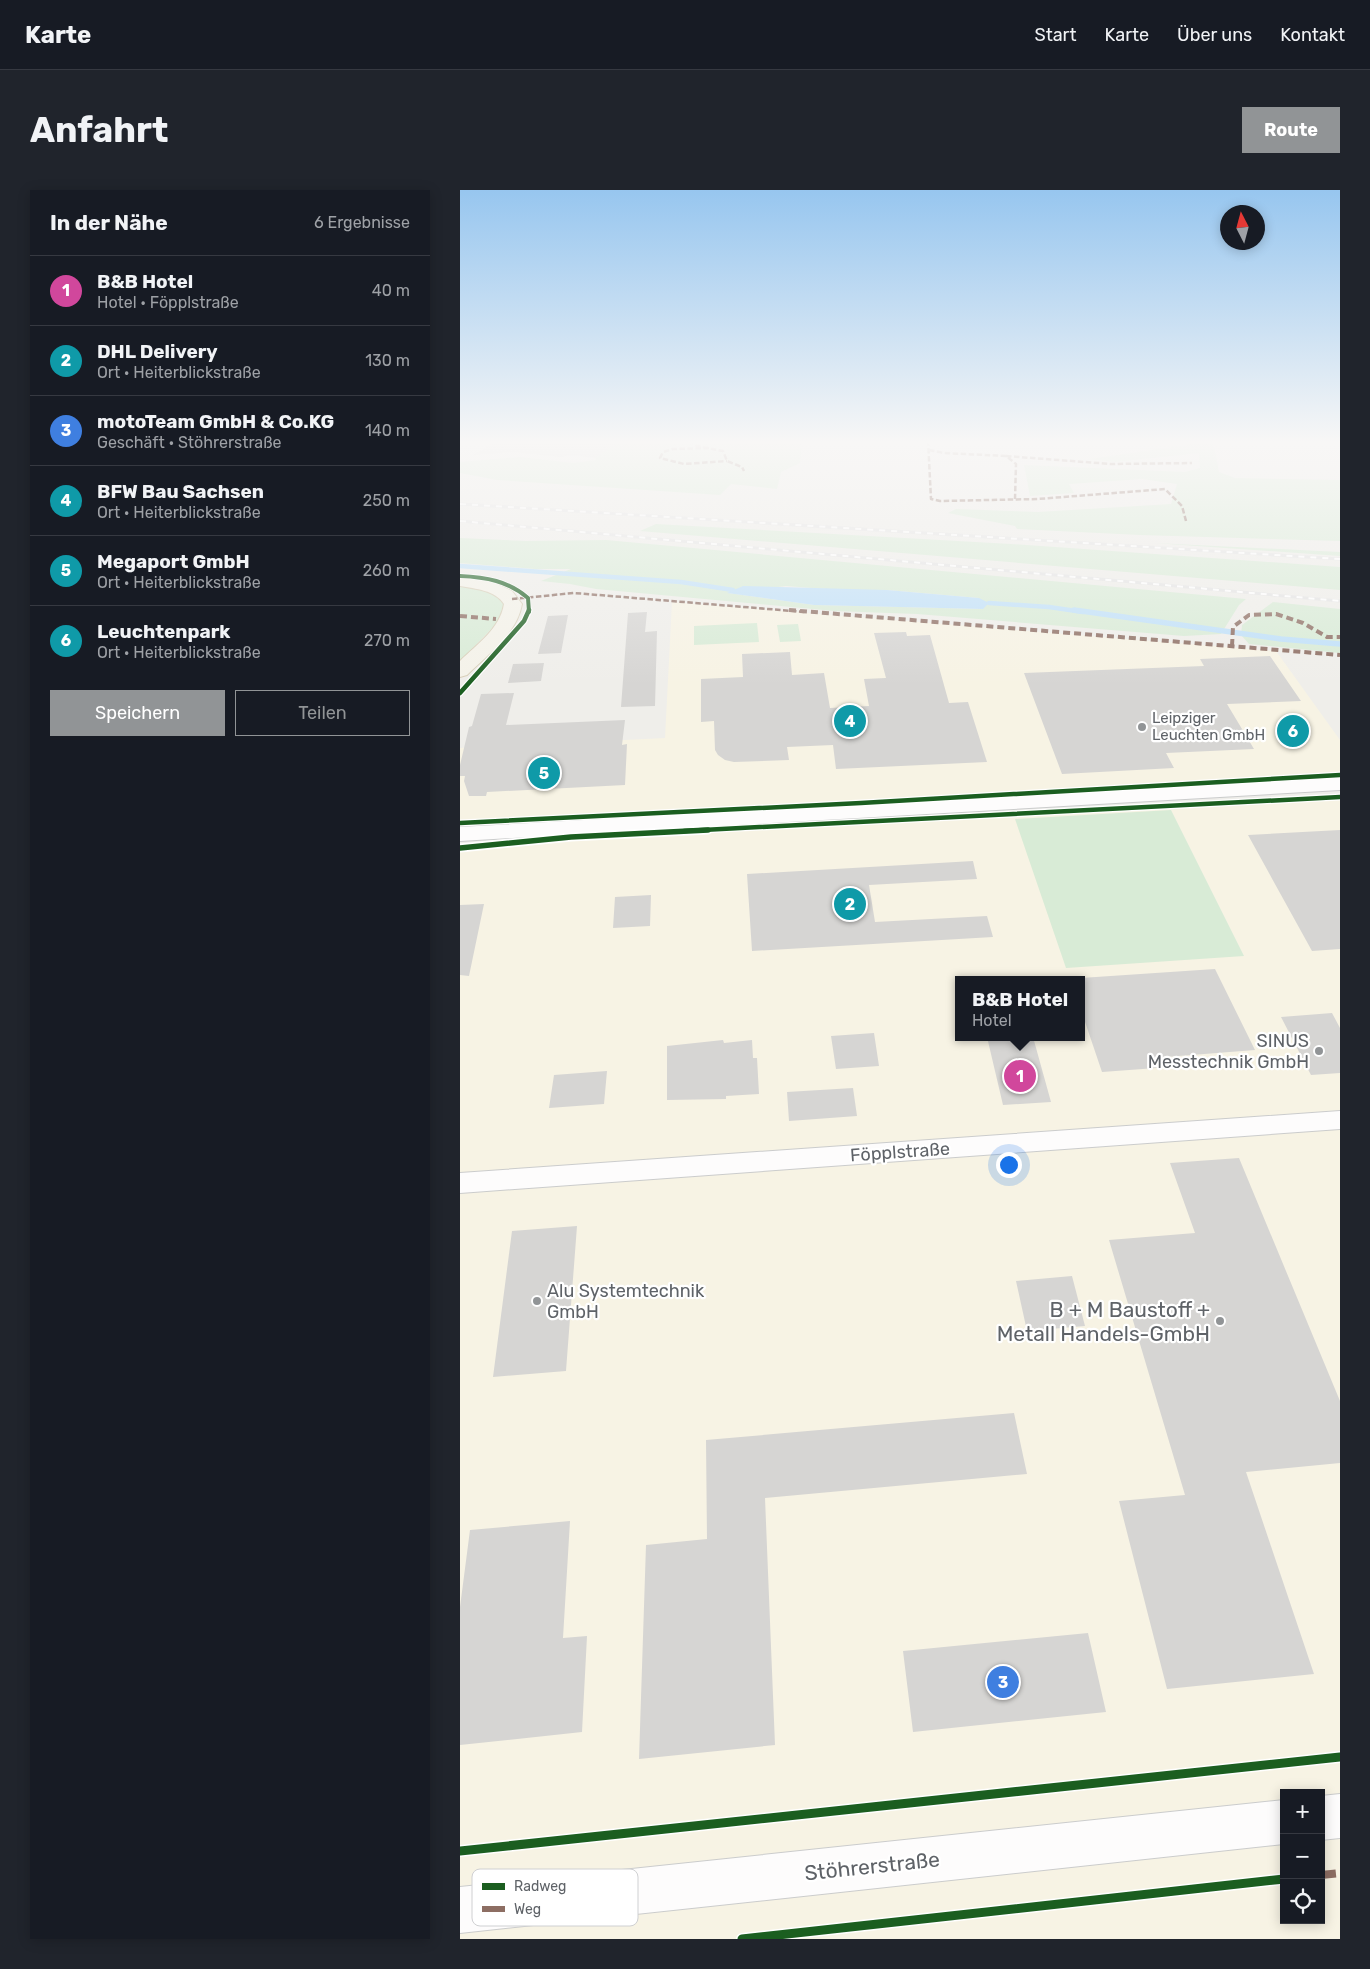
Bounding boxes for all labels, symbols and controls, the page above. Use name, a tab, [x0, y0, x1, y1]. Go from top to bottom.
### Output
text: Karte	[25, 21, 91, 49]
text: Start	[1034, 24, 1077, 46]
text: Karte	[1105, 24, 1149, 46]
text: Über uns	[1177, 24, 1252, 46]
text: Kontakt	[1280, 24, 1345, 46]
button: Route	[1242, 107, 1340, 153]
text: Anfahrt	[30, 109, 168, 151]
north arrow	[1220, 205, 1265, 250]
text: In der Nähe	[50, 210, 168, 235]
text: 6 Ergebnisse	[314, 213, 410, 232]
text: B&B Hotel	[97, 270, 193, 293]
text: 1	[62, 281, 70, 300]
text: 40 m	[372, 281, 410, 300]
text: Hotel · Föpplstraße	[97, 293, 239, 312]
text: DHL Delivery	[97, 340, 218, 363]
text: 2	[61, 351, 71, 370]
text: 130 m	[365, 351, 410, 370]
text: Ort · Heiterblickstraße	[97, 363, 261, 382]
text: motoTeam GmbH & Co.KG	[97, 410, 334, 433]
text: 3	[61, 421, 71, 440]
text: 140 m	[365, 421, 410, 440]
text: Geschäft · Stöhrerstraße	[97, 433, 282, 452]
text: BFW Bau Sachsen	[97, 480, 264, 503]
text: 4	[61, 491, 71, 510]
text: 250 m	[363, 491, 410, 510]
text: Ort · Heiterblickstraße	[97, 503, 261, 522]
text: Megaport GmbH	[97, 550, 250, 573]
text: 5	[61, 561, 71, 580]
text: 260 m	[363, 561, 410, 580]
text: Ort · Heiterblickstraße	[97, 573, 261, 592]
text: Leuchtenpark	[97, 620, 231, 643]
text: 6	[61, 631, 71, 650]
text: 270 m	[364, 631, 410, 650]
text: Ort · Heiterblickstraße	[97, 643, 261, 662]
button: Speichern	[50, 690, 225, 736]
button: Teilen	[235, 690, 410, 736]
pin: 4	[834, 702, 866, 740]
place label: Leipziger Leuchten GmbH	[1152, 709, 1265, 744]
pin: 6	[1277, 712, 1309, 750]
marker: Leipziger Leuchten GmbH	[1136, 721, 1148, 733]
pin: 5	[528, 754, 560, 792]
pin: 2	[834, 885, 866, 923]
popup	[955, 976, 1085, 1041]
text: B&B Hotel	[972, 988, 1068, 1011]
text: Hotel	[972, 1011, 1012, 1030]
place label: SINUS Messtechnik GmbH	[1148, 1030, 1309, 1073]
marker: SINUS Messtechnik GmbH	[1313, 1045, 1325, 1057]
pin: 1	[1004, 1057, 1036, 1095]
street label: Föpplstraße	[849, 1138, 951, 1166]
your location	[996, 1152, 1022, 1178]
place label: Alu Systemtechnik GmbH	[547, 1280, 705, 1323]
marker: Alu Systemtechnik GmbH	[531, 1295, 543, 1307]
place label: B + M Baustoff + Metall Handels-GmbH	[997, 1297, 1210, 1346]
marker: B + M Baustoff + Metall Handels-GmbH	[1214, 1315, 1226, 1327]
pin: 3	[987, 1663, 1019, 1701]
map controls	[1280, 1789, 1325, 1924]
button: +	[1280, 1789, 1325, 1834]
button: −	[1280, 1834, 1325, 1879]
street label: Stöhrerstraße	[803, 1846, 941, 1886]
legend	[472, 1869, 638, 1926]
text: Radweg	[514, 1878, 566, 1895]
button: locate	[1280, 1879, 1325, 1924]
text: Weg	[514, 1901, 541, 1918]

